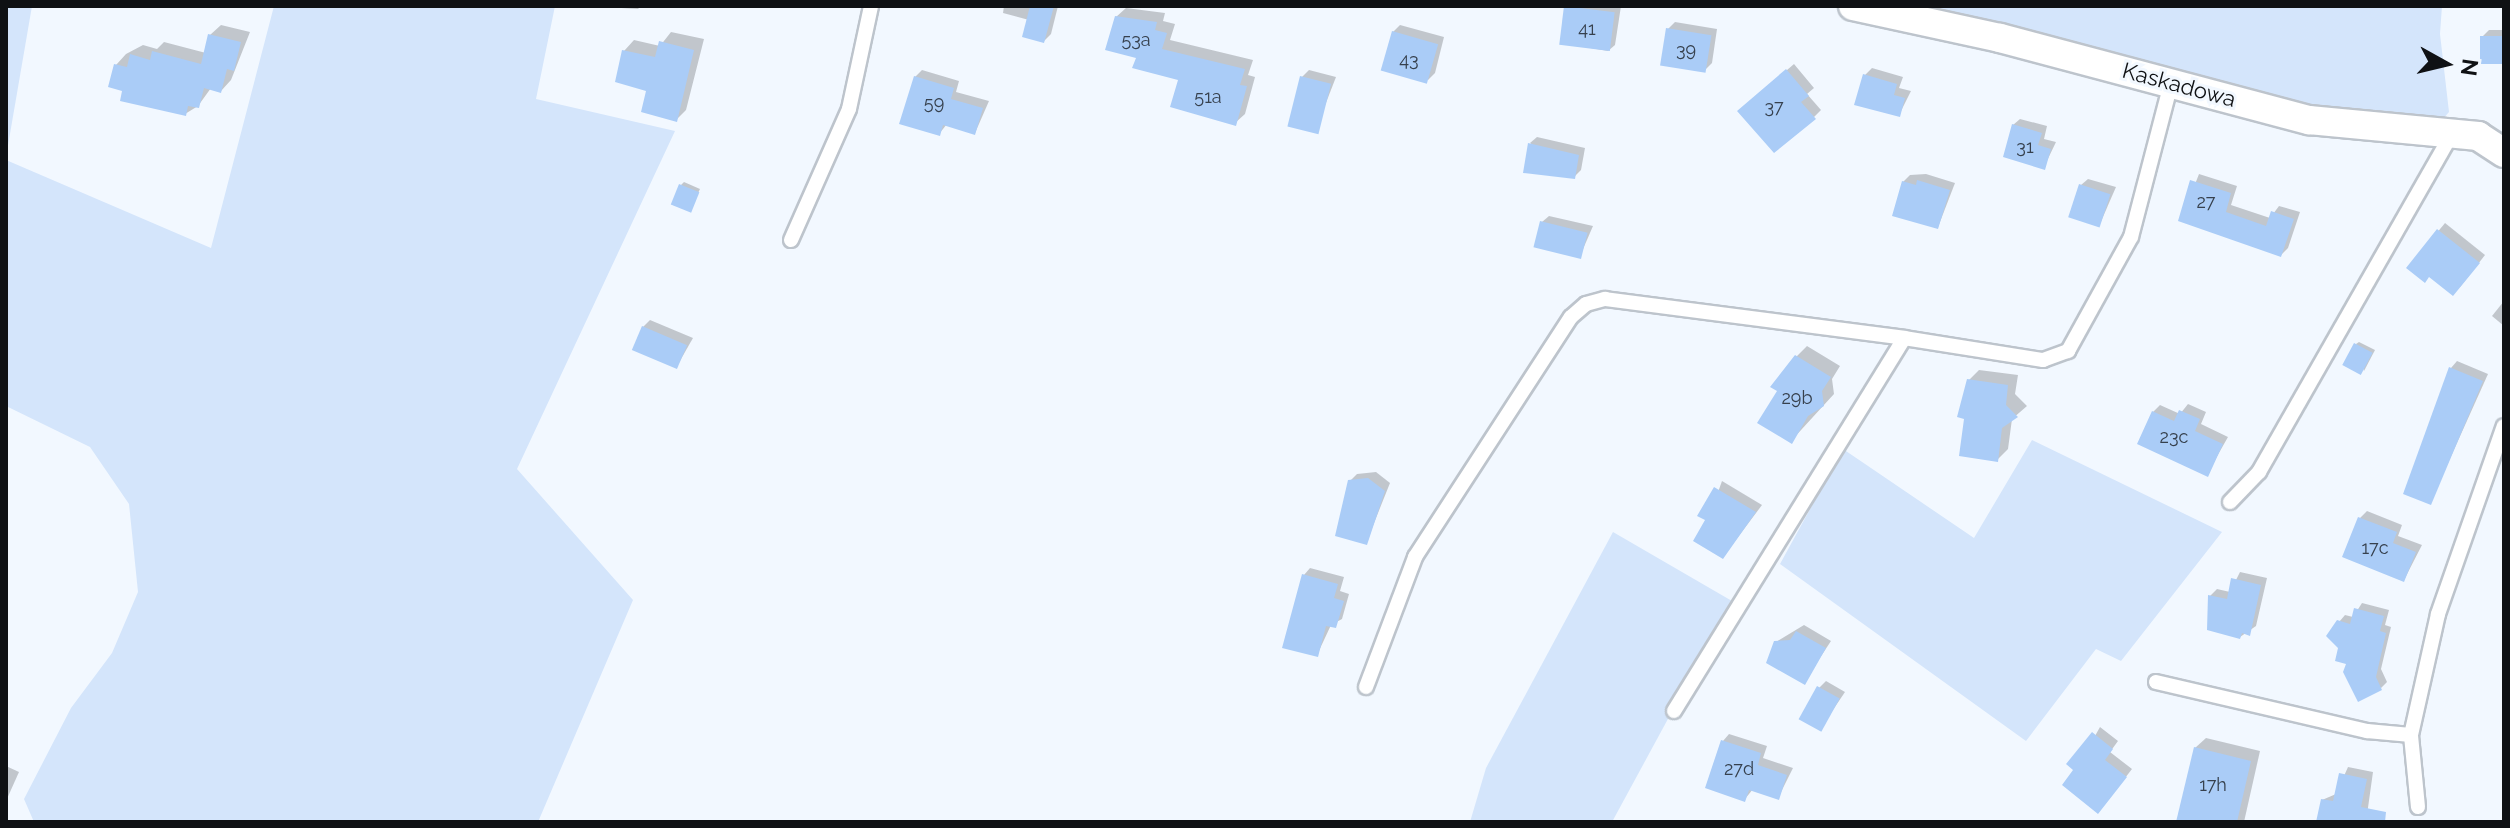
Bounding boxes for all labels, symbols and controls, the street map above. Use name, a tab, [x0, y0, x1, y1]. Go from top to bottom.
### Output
house number: 41	[1578, 18, 1596, 40]
north arrow	[2406, 24, 2486, 104]
house number: 53a	[1121, 29, 1151, 51]
house number: 39	[1676, 39, 1696, 61]
house number: 43	[1399, 49, 1419, 71]
street label: Kaskadowa	[2119, 57, 2239, 113]
text: N	[2456, 57, 2484, 77]
house number: 51a	[1194, 86, 1222, 108]
house number: 59	[924, 92, 944, 114]
house number: 37	[1764, 96, 1784, 118]
house number: 31	[2016, 136, 2034, 158]
house number: 27	[2196, 191, 2216, 213]
house number: 29b	[1781, 387, 1813, 409]
house number: 23c	[2160, 426, 2188, 448]
house number: 17c	[2361, 537, 2389, 559]
house number: 27d	[1724, 758, 1754, 780]
house number: 17h	[2199, 774, 2227, 796]

